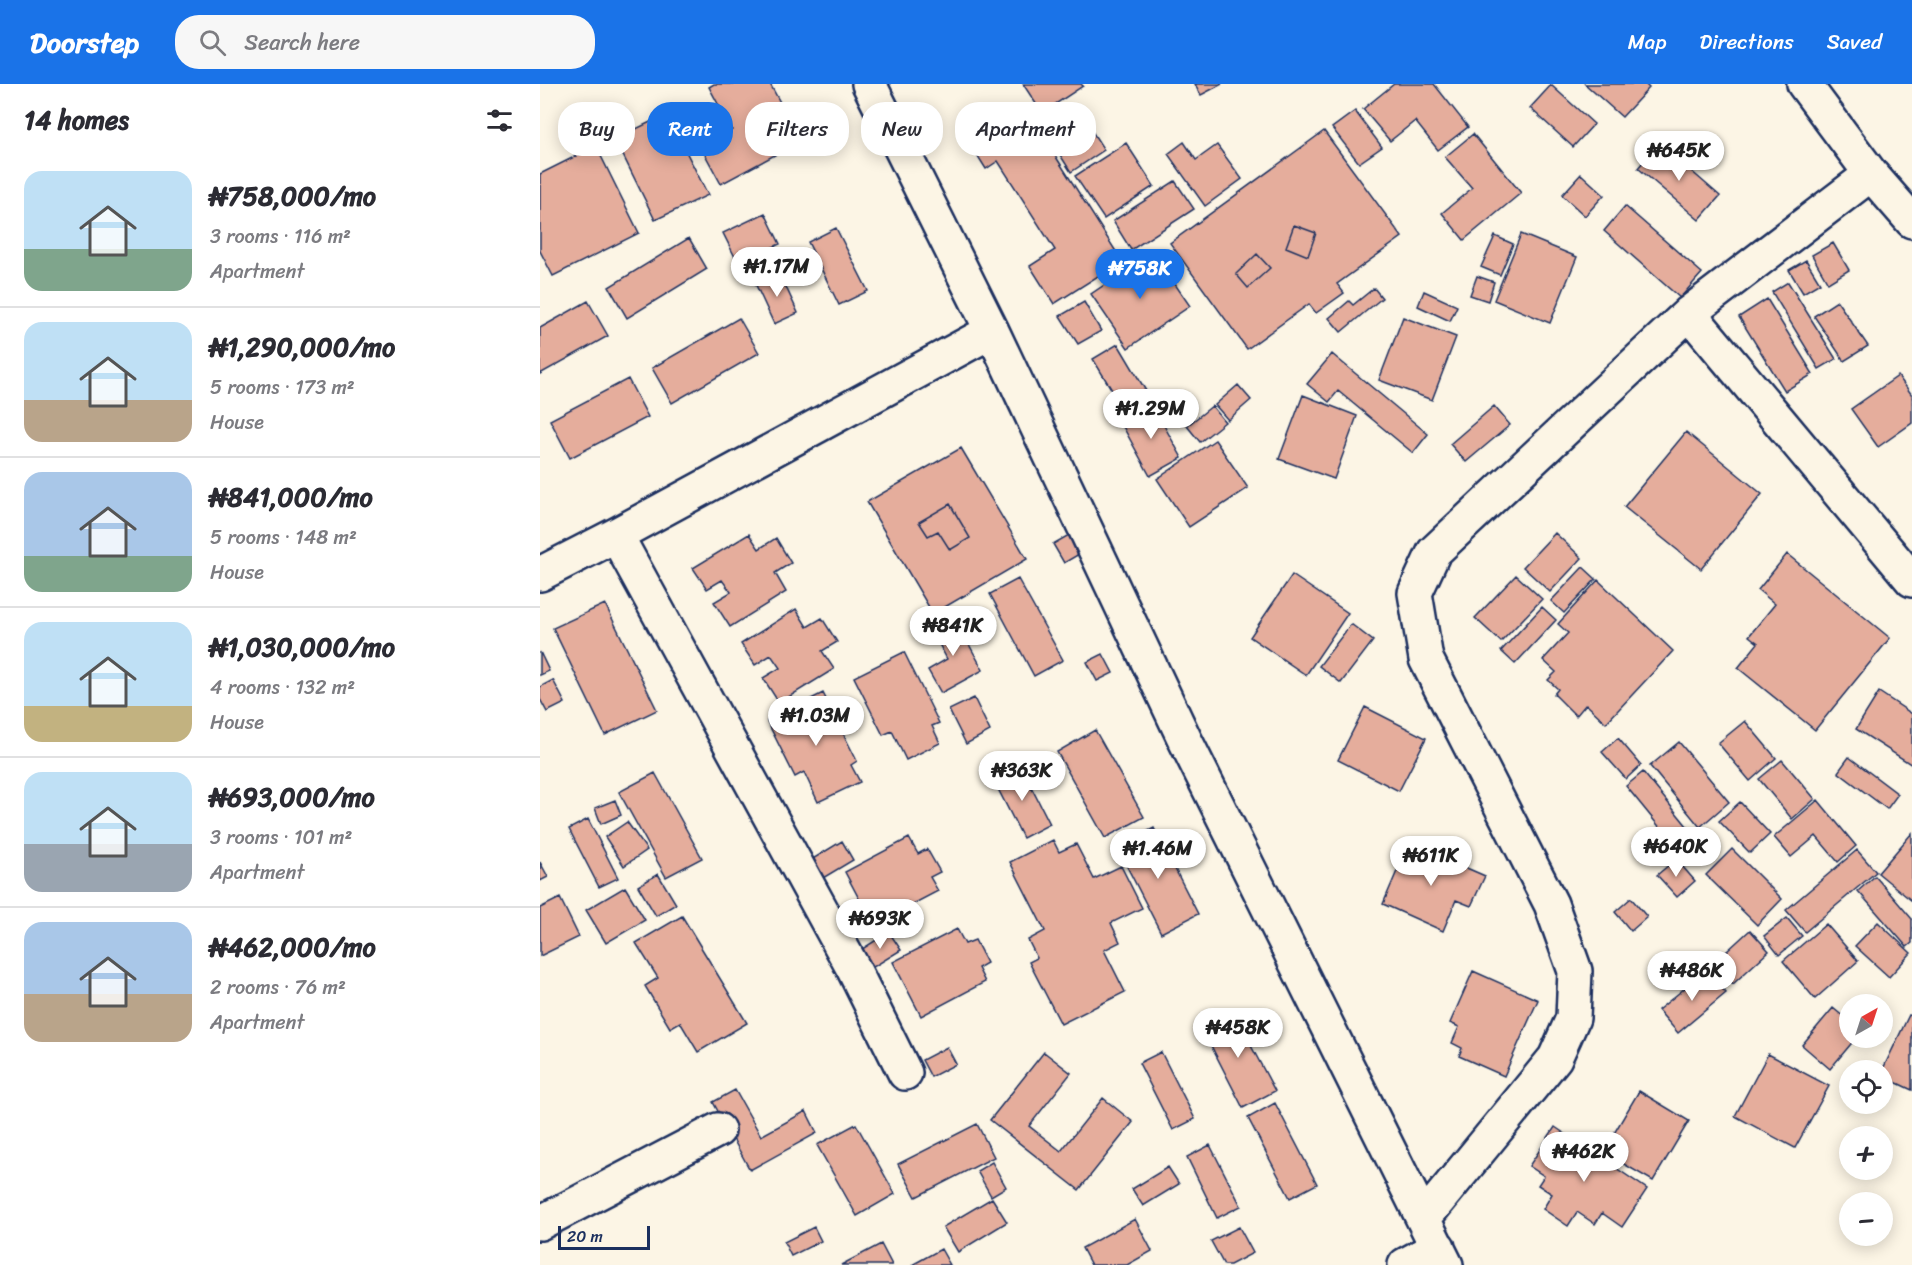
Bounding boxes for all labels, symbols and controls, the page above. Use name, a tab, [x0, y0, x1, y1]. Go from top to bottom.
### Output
search box	[175, 15, 595, 69]
text: Doorstep	[30, 18, 139, 67]
text: Search here	[244, 23, 360, 62]
text: Map	[1628, 23, 1666, 61]
text: Directions	[1699, 23, 1794, 61]
text: Saved	[1827, 23, 1882, 61]
icon: search	[196, 26, 229, 59]
text: 14 homes	[24, 97, 129, 143]
chip: Buy	[558, 102, 635, 156]
chip: Rent	[647, 102, 733, 156]
chip: Filters	[745, 102, 849, 156]
chip: New	[861, 102, 943, 156]
chip: Apartment	[955, 102, 1096, 156]
icon: filters	[483, 104, 516, 137]
pin: ₦645K	[1637, 131, 1721, 182]
text: ₦645K	[1648, 133, 1710, 168]
text: ₦758,000/mo	[210, 173, 376, 219]
icon: home	[72, 195, 144, 267]
text: 3 rooms · 116 m²	[210, 219, 351, 254]
pin: ₦1.17M	[728, 247, 826, 298]
text: ₦1.17M	[745, 249, 809, 284]
pin: ₦758K	[1098, 249, 1182, 300]
text: ₦758K	[1109, 251, 1171, 286]
text: Apartment	[210, 254, 304, 289]
text: ₦1,290,000/mo	[210, 324, 395, 370]
icon: home	[72, 346, 144, 418]
text: 5 rooms · 173 m²	[210, 370, 355, 405]
pin: ₦1.29M	[1102, 389, 1200, 440]
text: ₦1.29M	[1117, 391, 1185, 426]
text: House	[210, 405, 264, 440]
text: ₦841,000/mo	[210, 474, 373, 520]
icon: home	[72, 496, 144, 568]
text: 5 rooms · 148 m²	[210, 520, 357, 555]
text: House	[210, 555, 264, 590]
pin: ₦841K	[911, 606, 995, 657]
text: ₦841K	[924, 608, 982, 643]
text: ₦1,030,000/mo	[210, 624, 395, 670]
icon: home	[72, 646, 144, 718]
text: 4 rooms · 132 m²	[210, 670, 355, 705]
pin: ₦1.03M	[767, 696, 865, 747]
text: ₦1.03M	[782, 698, 850, 733]
text: House	[210, 705, 264, 740]
pin: ₦363K	[980, 751, 1064, 802]
text: ₦363K	[993, 753, 1051, 788]
text: ₦693,000/mo	[210, 774, 375, 820]
icon: home	[72, 796, 144, 868]
text: 3 rooms · 101 m²	[210, 820, 352, 855]
pin: ₦640K	[1634, 827, 1718, 878]
pin: ₦1.46M	[1109, 829, 1207, 880]
text: ₦640K	[1645, 829, 1707, 864]
text: ₦1.46M	[1124, 831, 1192, 866]
pin: ₦611K	[1389, 836, 1473, 887]
text: ₦611K	[1404, 838, 1458, 873]
text: Apartment	[210, 855, 304, 890]
pin: ₦693K	[838, 899, 922, 950]
text: ₦693K	[850, 901, 910, 936]
text: ₦462,000/mo	[210, 924, 376, 970]
icon: home	[72, 946, 144, 1018]
pin: ₦486K	[1650, 951, 1734, 1002]
text: ₦486K	[1661, 953, 1723, 988]
text: 2 rooms · 76 m²	[210, 970, 346, 1005]
north arrow	[1839, 994, 1893, 1048]
map controls	[1839, 994, 1893, 1246]
text: Apartment	[210, 1005, 304, 1040]
pin: ₦458K	[1196, 1008, 1280, 1059]
text: ₦458K	[1207, 1010, 1269, 1045]
button: locate	[1839, 1060, 1893, 1114]
button: +	[1839, 1126, 1893, 1180]
pin: ₦462K	[1542, 1132, 1626, 1183]
text: ₦462K	[1554, 1134, 1614, 1169]
button: −	[1839, 1192, 1893, 1246]
text: 20 m	[567, 1222, 603, 1251]
scale bar	[558, 1223, 650, 1250]

